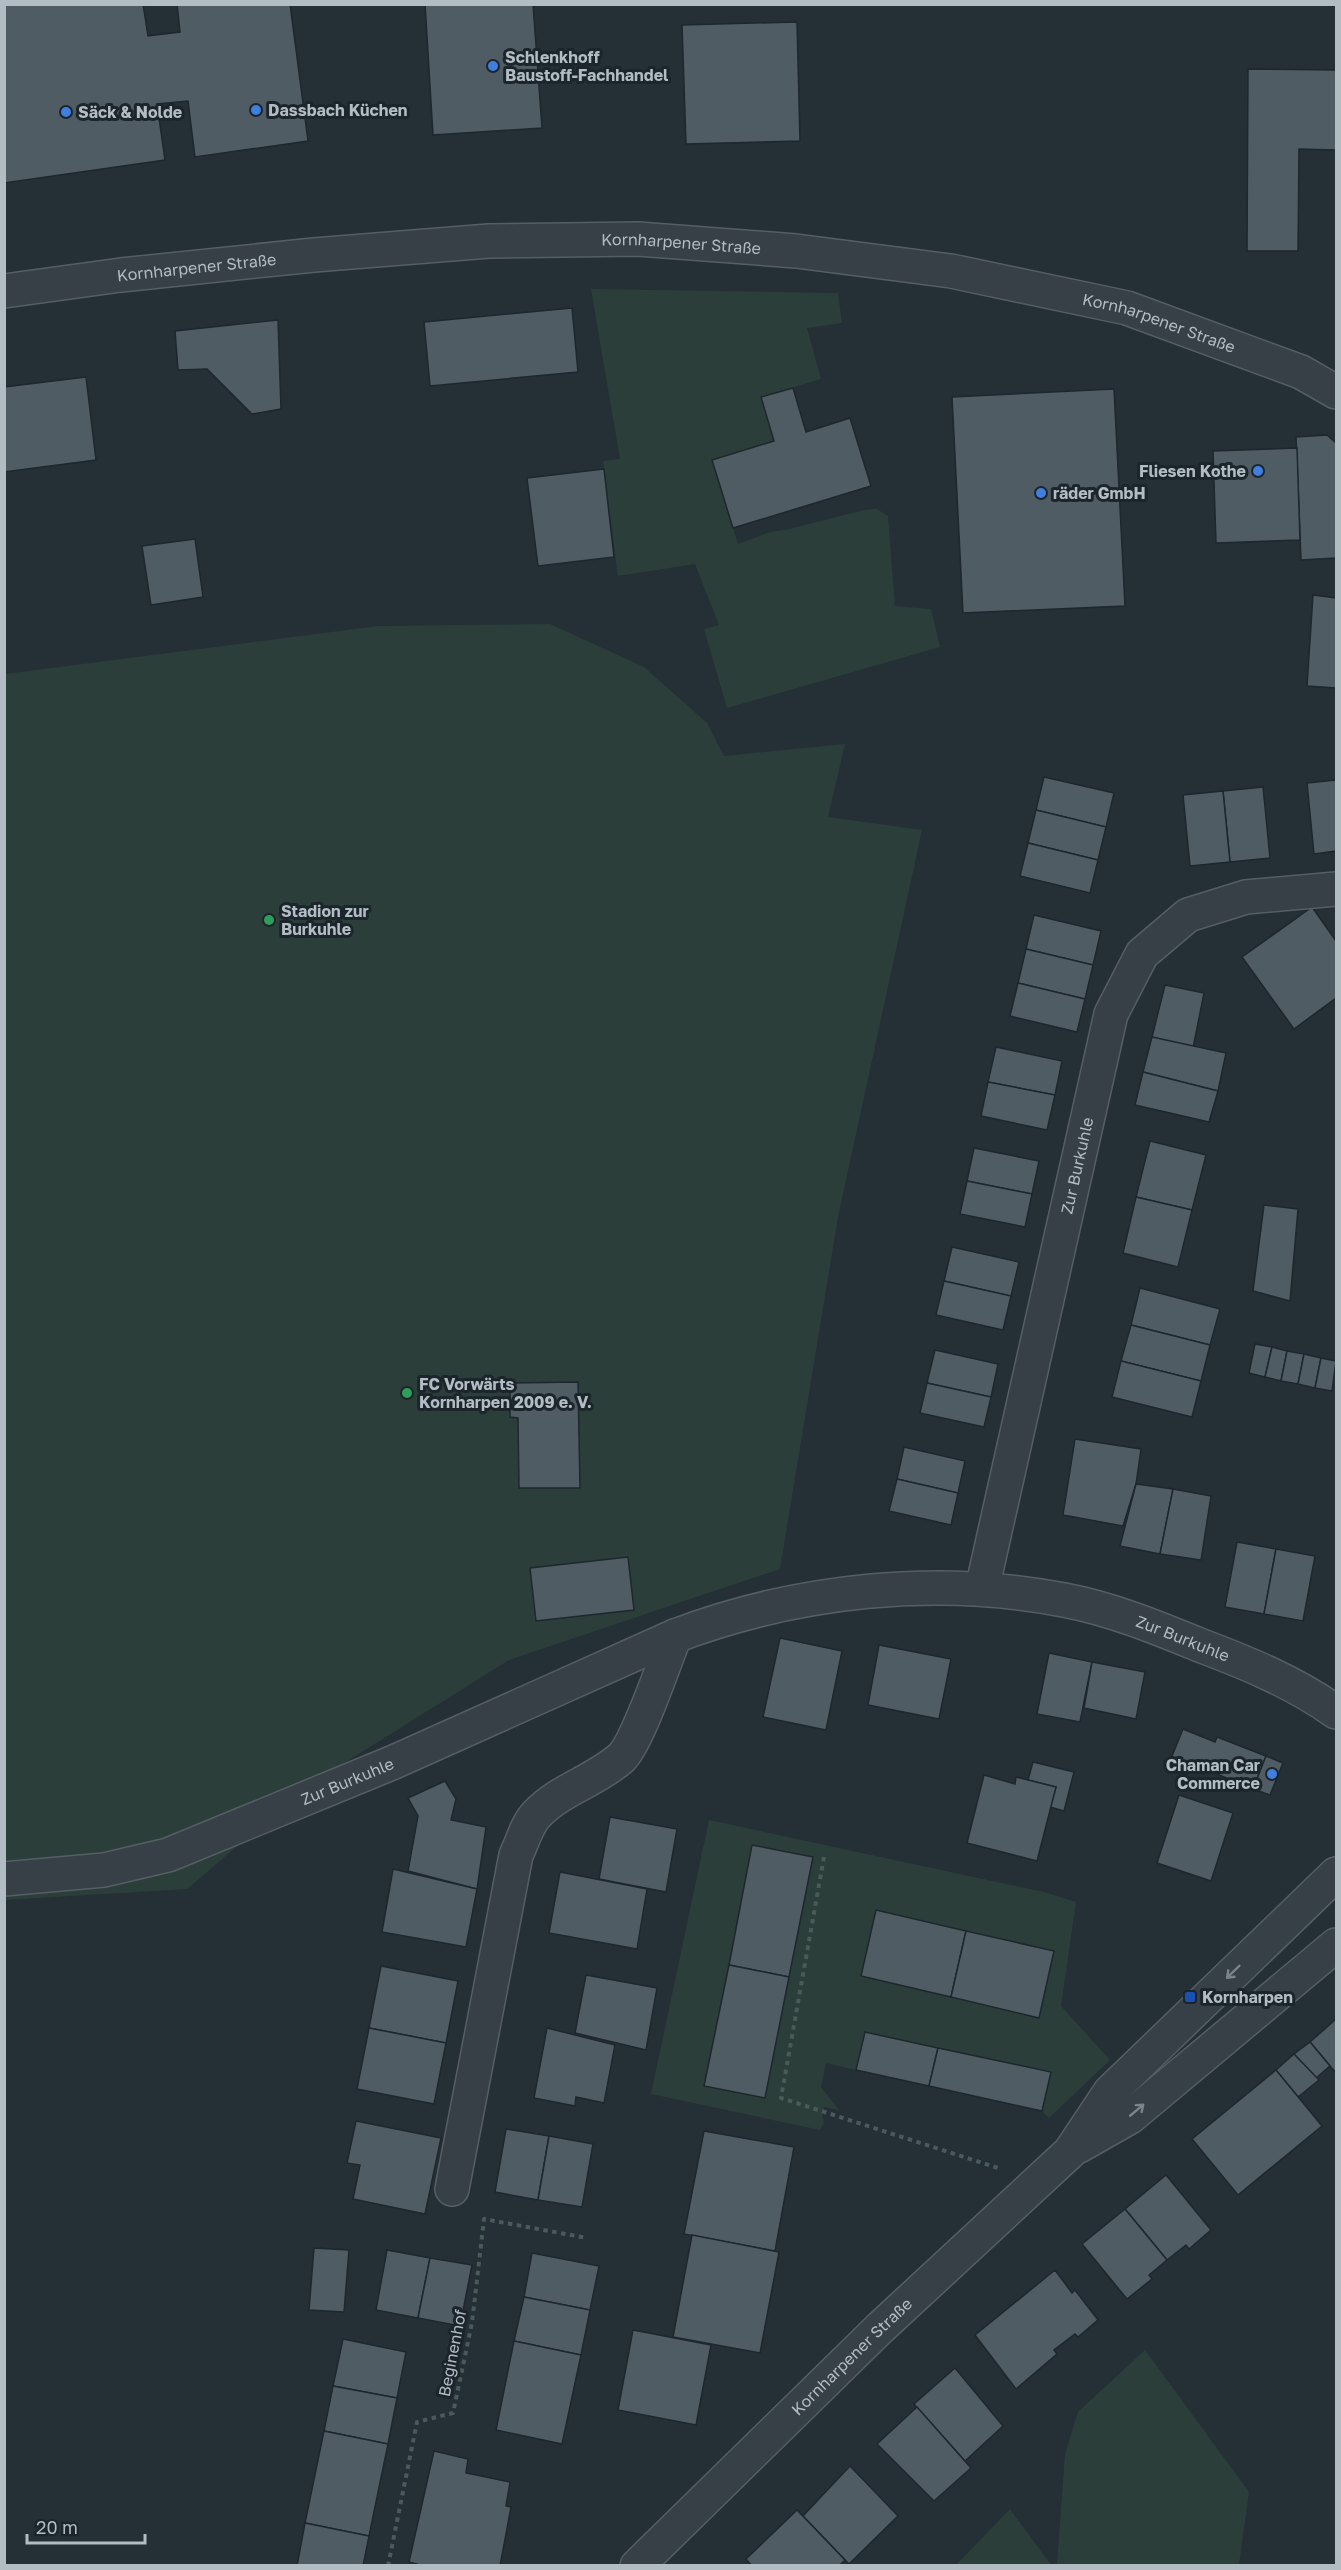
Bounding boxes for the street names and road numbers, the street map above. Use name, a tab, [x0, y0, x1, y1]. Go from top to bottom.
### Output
street label: Kornharpener Straße	[601, 229, 762, 258]
street label: Kornharpener Straße	[116, 249, 277, 285]
street label: Kornharpener Straße	[1081, 289, 1238, 357]
street label: Zur Burkuhle	[1056, 1115, 1098, 1216]
street label: Zur Burkuhle	[1133, 1611, 1232, 1666]
street label: Zur Burkuhle	[298, 1753, 397, 1809]
street label: Kornharpener Straße	[787, 2294, 916, 2419]
street label: Beginenhof	[434, 2308, 470, 2398]

